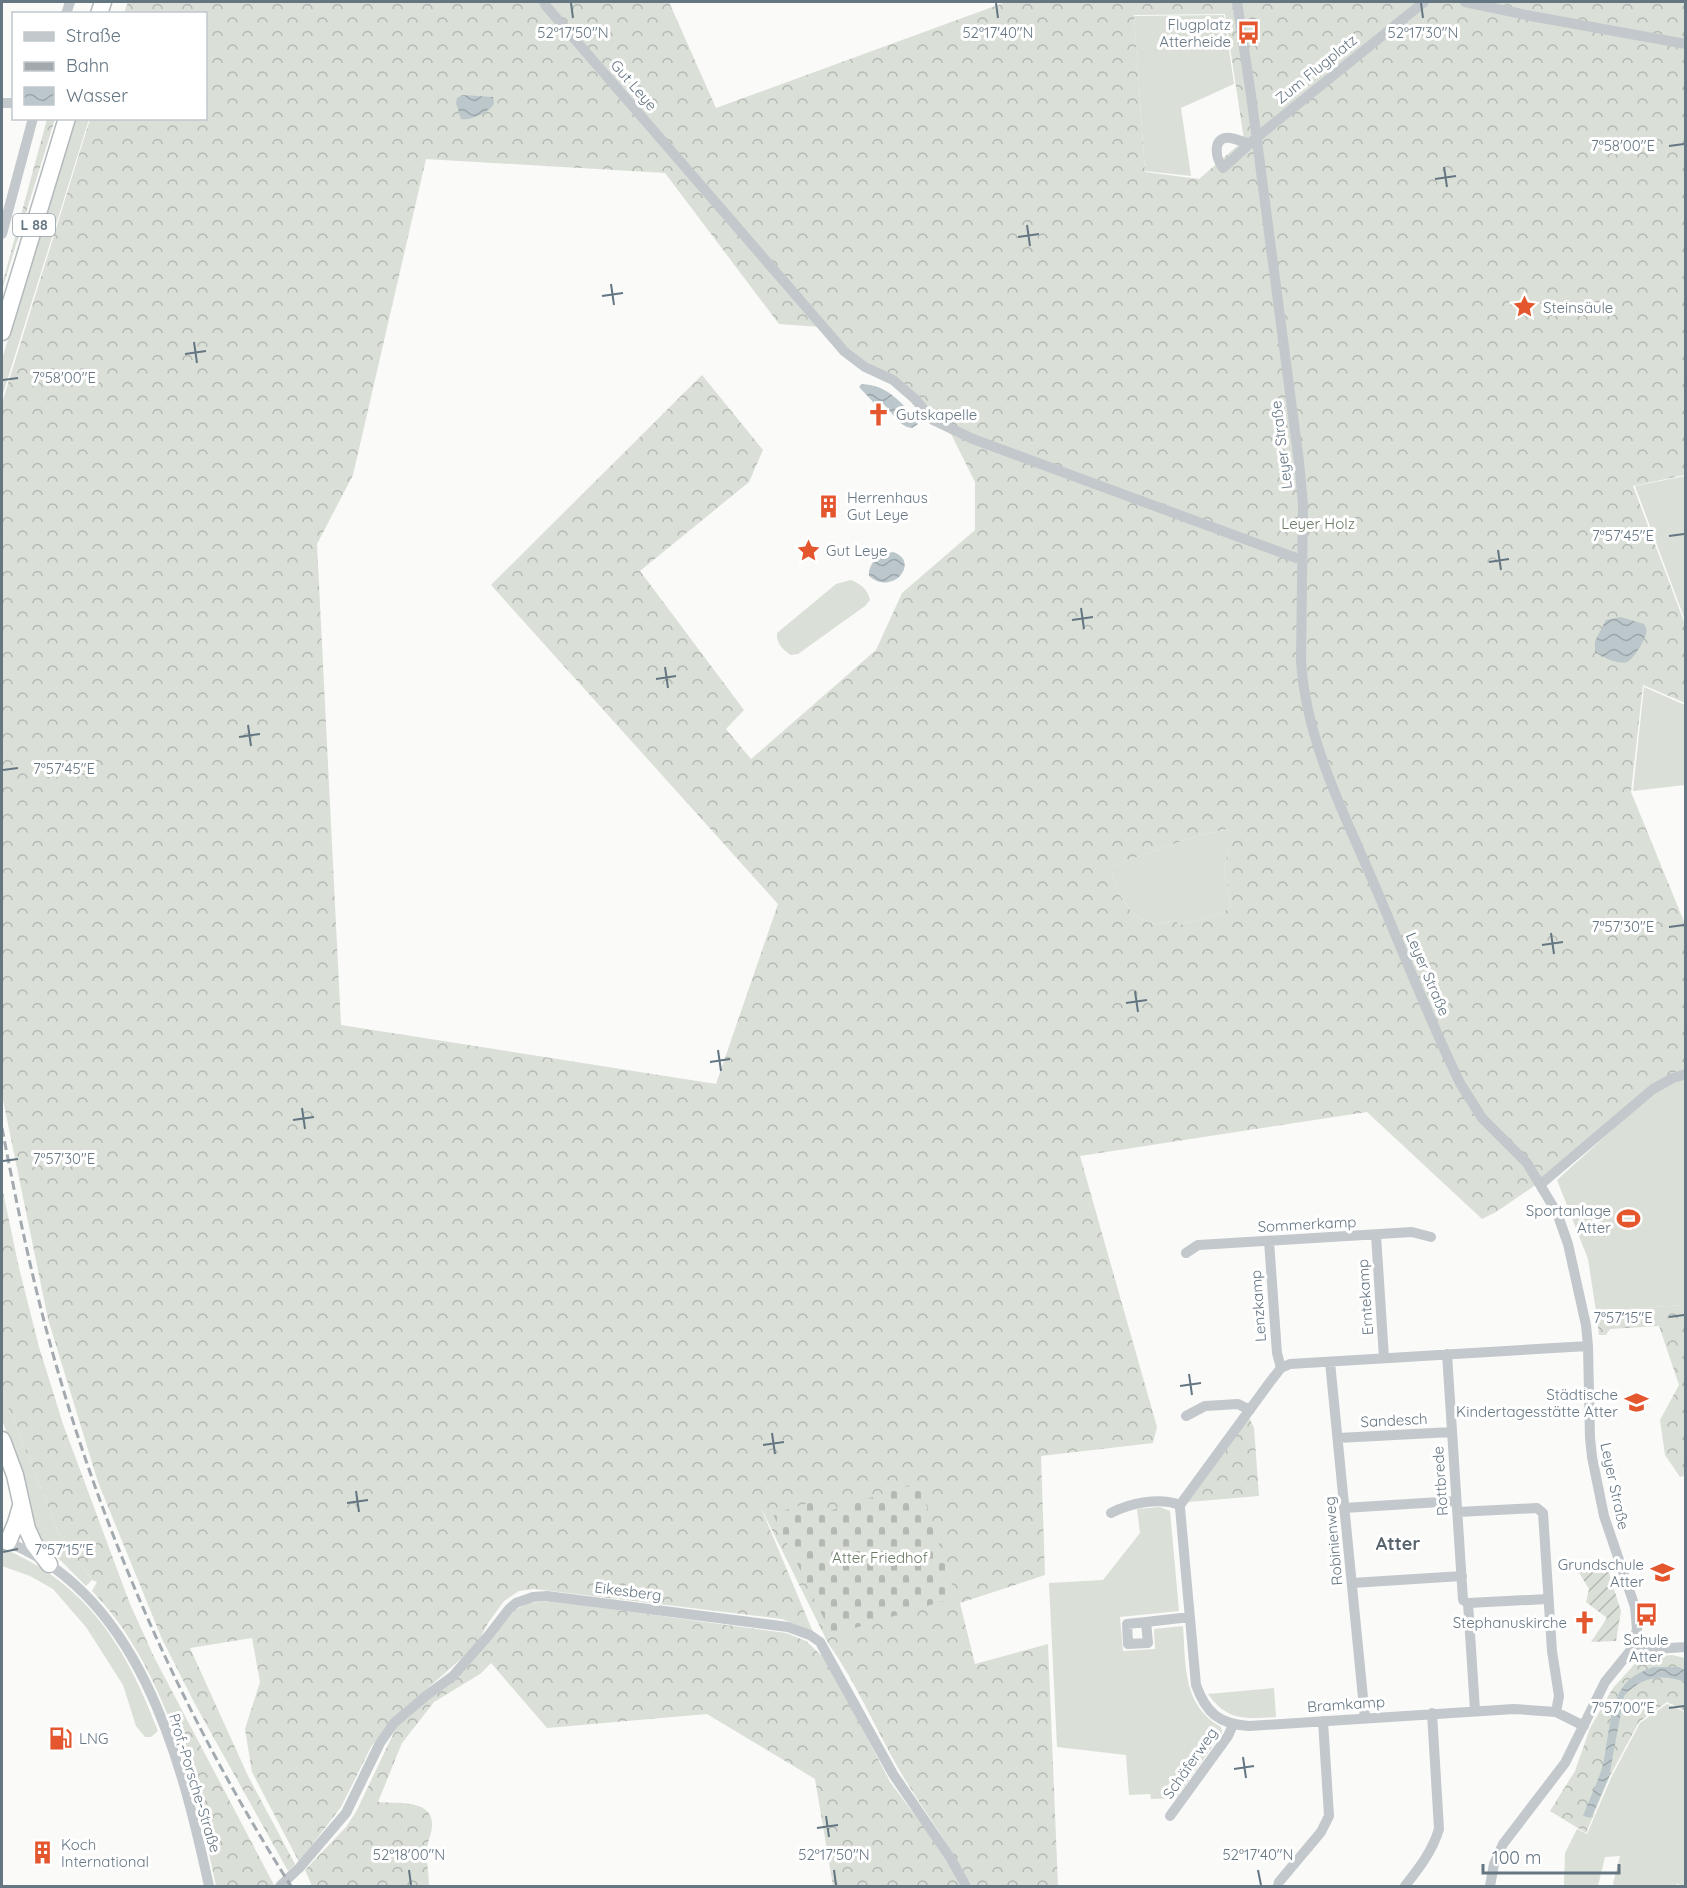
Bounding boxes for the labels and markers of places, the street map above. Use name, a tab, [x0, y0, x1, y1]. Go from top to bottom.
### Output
place label: Flugplatz Atterheide	[1159, 15, 1231, 51]
bus stop icon: Flugplatz Atterheide	[1236, 20, 1262, 46]
place icon: Steinsäule	[1512, 294, 1538, 320]
place label: Steinsäule	[1543, 298, 1613, 317]
church icon: Gutskapelle	[865, 401, 891, 427]
place label: Gutskapelle	[896, 405, 977, 424]
place label: Herrenhaus Gut Leye	[847, 488, 928, 524]
building icon: Herrenhaus Gut Leye	[816, 493, 842, 519]
place icon: Gut Leye	[795, 537, 821, 563]
place label: Gut Leye	[826, 541, 887, 560]
place label: Sportanlage Atter	[1526, 1201, 1611, 1237]
sports icon: Sportanlage Atter	[1616, 1206, 1642, 1232]
place label: Städtische Kindertagesstätte Atter	[1456, 1385, 1618, 1421]
school or university icon: Städtische Kindertagesstätte Atter	[1623, 1390, 1649, 1416]
place label: Grundschule Atter	[1558, 1555, 1644, 1591]
school or university icon: Grundschule Atter	[1649, 1560, 1675, 1586]
bus stop icon: Schule Atter	[1633, 1602, 1659, 1628]
church icon: Stephanuskirche	[1572, 1609, 1598, 1635]
place label: Stephanuskirche	[1453, 1613, 1567, 1632]
place label: Schule Atter	[1623, 1630, 1669, 1666]
fuel station icon: LNG	[48, 1725, 74, 1751]
place label: LNG	[79, 1729, 108, 1748]
place label: Koch International	[61, 1835, 149, 1871]
building icon: Koch International	[30, 1840, 56, 1866]

